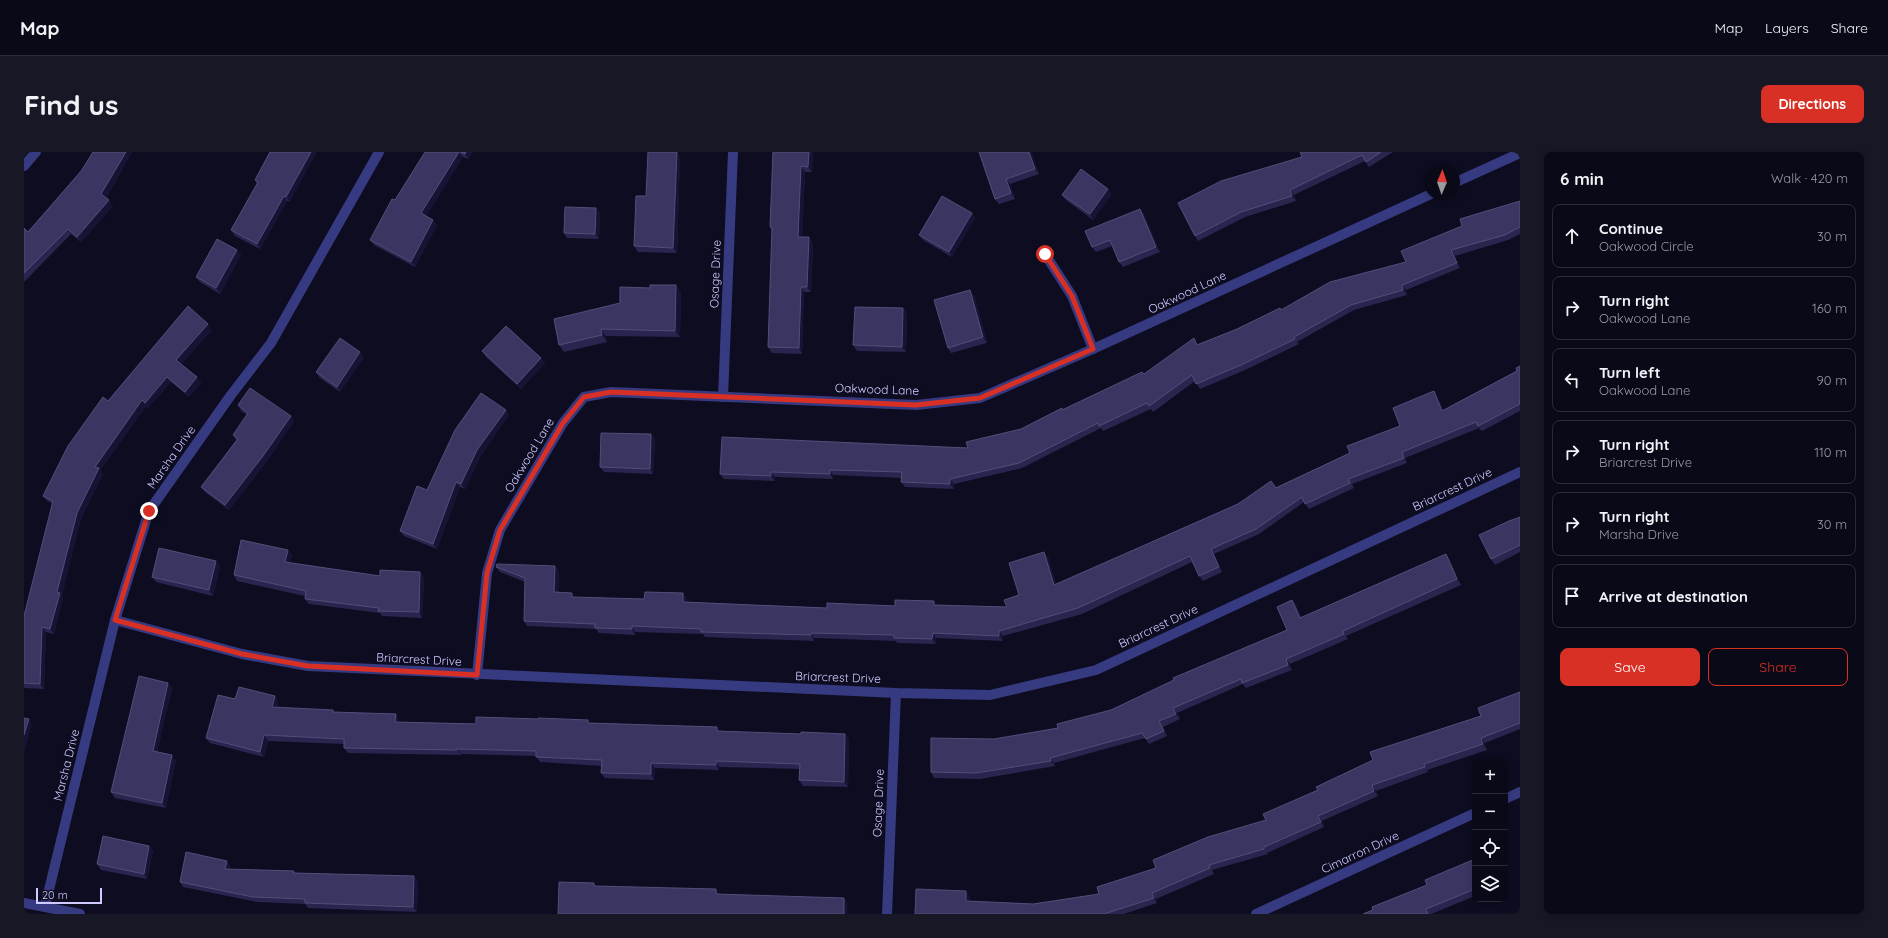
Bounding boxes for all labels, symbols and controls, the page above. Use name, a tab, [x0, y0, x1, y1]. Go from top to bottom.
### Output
text: Map	[20, 16, 59, 40]
text: Map	[1714, 19, 1743, 37]
text: Layers	[1765, 19, 1809, 37]
text: Share	[1831, 19, 1868, 37]
button: Directions	[1761, 85, 1864, 123]
text: Find us	[24, 87, 118, 122]
north arrow	[1424, 164, 1460, 200]
text: 6 min	[1560, 168, 1604, 189]
text: Walk · 420 m	[1771, 170, 1848, 186]
text: Continue	[1599, 219, 1663, 238]
icon: ahead	[1561, 225, 1583, 247]
text: 30 m	[1817, 228, 1847, 244]
text: Oakwood Circle	[1599, 238, 1694, 254]
street label: Osage Drive	[706, 239, 724, 308]
route start	[1036, 245, 1054, 263]
street label: Oakwood Lane	[1146, 267, 1229, 317]
text: Turn right	[1599, 291, 1670, 310]
icon: right	[1561, 297, 1583, 319]
text: 160 m	[1812, 300, 1847, 316]
text: Oakwood Lane	[1599, 310, 1690, 326]
text: Turn left	[1599, 363, 1661, 382]
icon: left	[1561, 369, 1583, 391]
text: 90 m	[1817, 372, 1847, 388]
street label: Oakwood Lane	[835, 380, 920, 398]
text: Oakwood Lane	[1599, 382, 1690, 398]
street label: Oakwood Lane	[501, 415, 557, 495]
street label: Marsha Drive	[144, 422, 198, 491]
text: Turn right	[1599, 435, 1670, 454]
icon: right	[1561, 441, 1583, 463]
text: 110 m	[1814, 444, 1847, 460]
text: Briarcrest Drive	[1599, 454, 1692, 470]
street label: Briarcrest Drive	[1410, 464, 1494, 514]
route end	[140, 502, 158, 520]
text: Turn right	[1599, 507, 1670, 526]
icon: right	[1561, 513, 1583, 535]
text: 30 m	[1817, 516, 1847, 532]
text: Marsha Drive	[1599, 526, 1679, 542]
icon: arrive	[1561, 585, 1583, 607]
text: Arrive at destination	[1599, 587, 1748, 606]
street label: Briarcrest Drive	[1116, 601, 1200, 651]
button: Save	[1560, 648, 1700, 686]
button: Share	[1708, 648, 1848, 686]
street label: Briarcrest Drive	[376, 649, 462, 669]
street label: Briarcrest Drive	[795, 668, 881, 686]
street label: Marsha Drive	[50, 727, 82, 803]
map controls	[1472, 758, 1508, 902]
button: +	[1472, 758, 1508, 794]
street label: Osage Drive	[869, 768, 887, 837]
button: −	[1472, 794, 1508, 830]
street label: Cimarron Drive	[1319, 827, 1401, 877]
button: locate	[1472, 830, 1508, 866]
button: layers	[1472, 866, 1508, 902]
scale bar	[36, 886, 102, 905]
text: 20 m	[42, 888, 68, 902]

